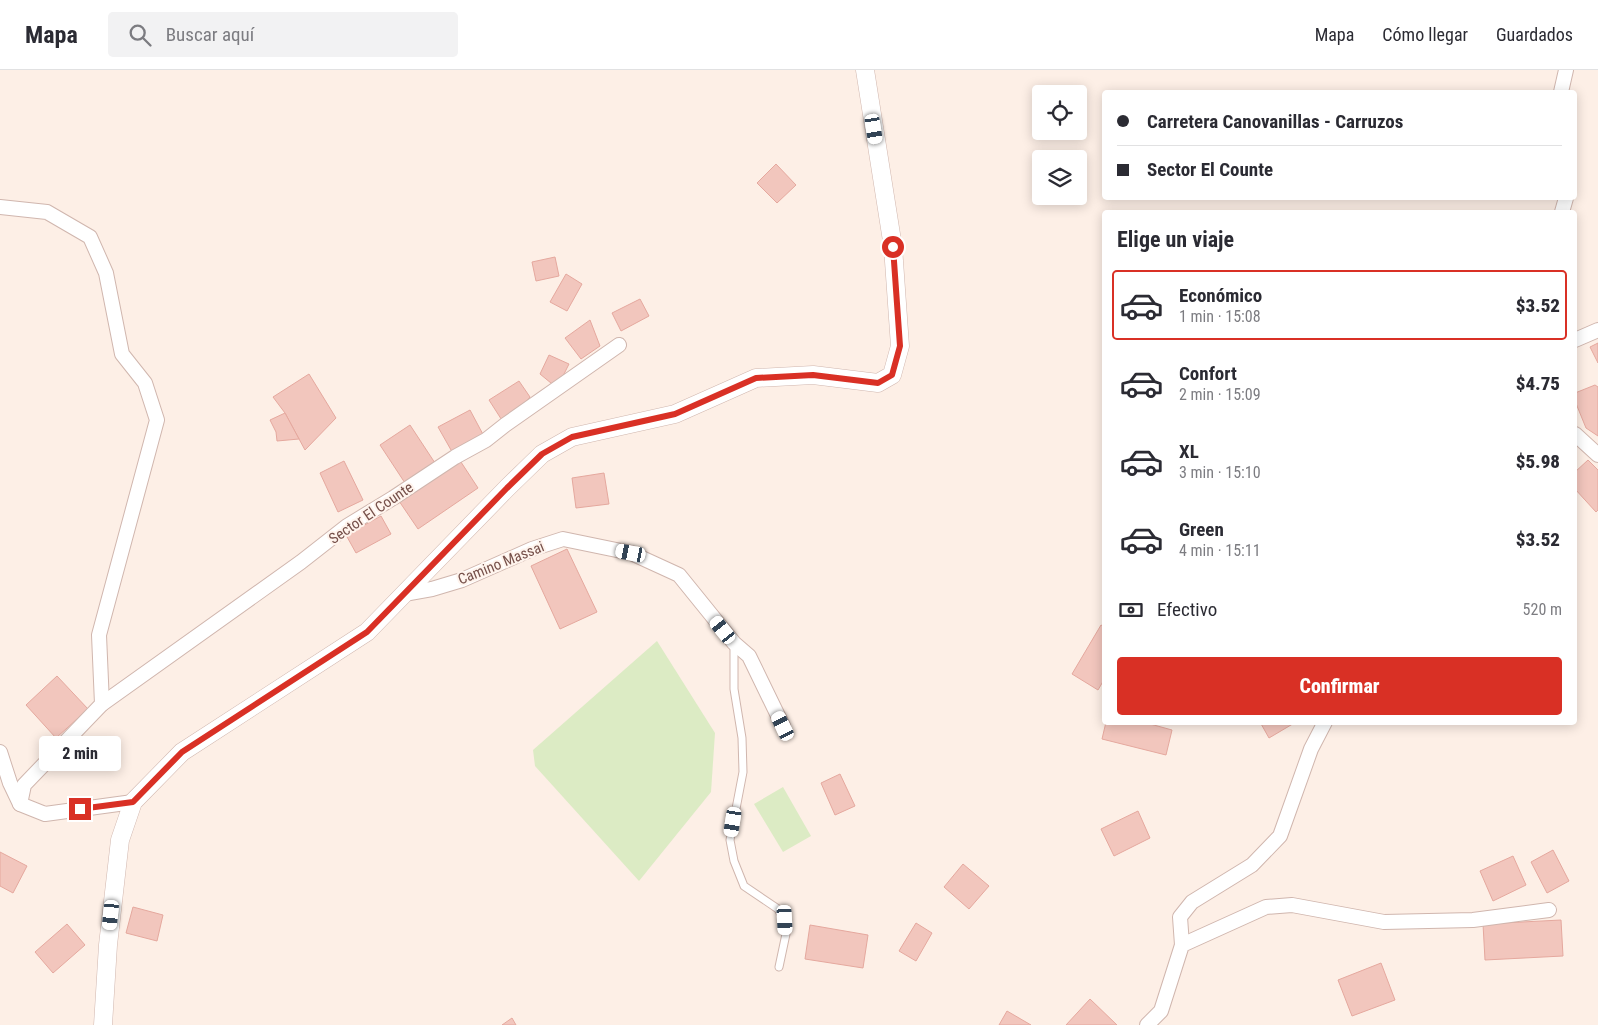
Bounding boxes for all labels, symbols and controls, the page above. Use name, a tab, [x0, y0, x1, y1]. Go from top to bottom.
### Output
search box	[108, 12, 458, 57]
text: Mapa	[25, 21, 78, 49]
icon: search	[126, 21, 154, 49]
text: Buscar aquí	[166, 23, 254, 46]
text: Mapa	[1315, 24, 1354, 45]
text: Cómo llegar	[1382, 24, 1468, 45]
text: Guardados	[1496, 24, 1573, 45]
map controls	[1032, 85, 1087, 205]
button: locate	[1032, 85, 1087, 140]
text: Carretera Canovanillas - Carruzos	[1147, 110, 1403, 133]
car	[864, 113, 883, 145]
button: layers	[1032, 150, 1087, 205]
text: Sector El Counte	[1147, 158, 1273, 181]
text: Elige un viaje	[1117, 227, 1234, 252]
route start	[882, 236, 904, 258]
icon: car	[1119, 283, 1164, 328]
text: Económico	[1179, 284, 1262, 307]
text: $3.52	[1516, 294, 1560, 317]
text: 1 min · 15:08	[1179, 307, 1261, 326]
icon: car	[1119, 361, 1164, 406]
text: Confort	[1179, 362, 1237, 385]
text: $4.75	[1516, 372, 1560, 395]
text: 2 min · 15:09	[1179, 385, 1261, 404]
icon: car	[1119, 439, 1164, 484]
text: XL	[1179, 440, 1199, 463]
text: $5.98	[1516, 450, 1560, 473]
text: 3 min · 15:10	[1179, 463, 1261, 482]
street label: Sector El Counte	[325, 478, 417, 548]
icon: car	[1119, 517, 1164, 562]
text: Green	[1179, 518, 1224, 541]
text: $3.52	[1516, 528, 1560, 551]
street label: Camino Massai	[455, 538, 547, 588]
text: 4 min · 15:11	[1179, 541, 1261, 560]
car	[614, 543, 647, 563]
icon: cash	[1117, 596, 1145, 624]
text: Efectivo	[1157, 598, 1217, 621]
text: 520 m	[1523, 600, 1562, 619]
car	[707, 614, 738, 646]
button: Confirmar	[1117, 657, 1562, 715]
car	[769, 709, 796, 743]
callout: 2 min	[39, 736, 121, 772]
text: 2 min	[62, 744, 98, 763]
route end	[69, 798, 91, 820]
car	[723, 806, 742, 838]
car	[101, 899, 120, 931]
car	[776, 905, 793, 935]

